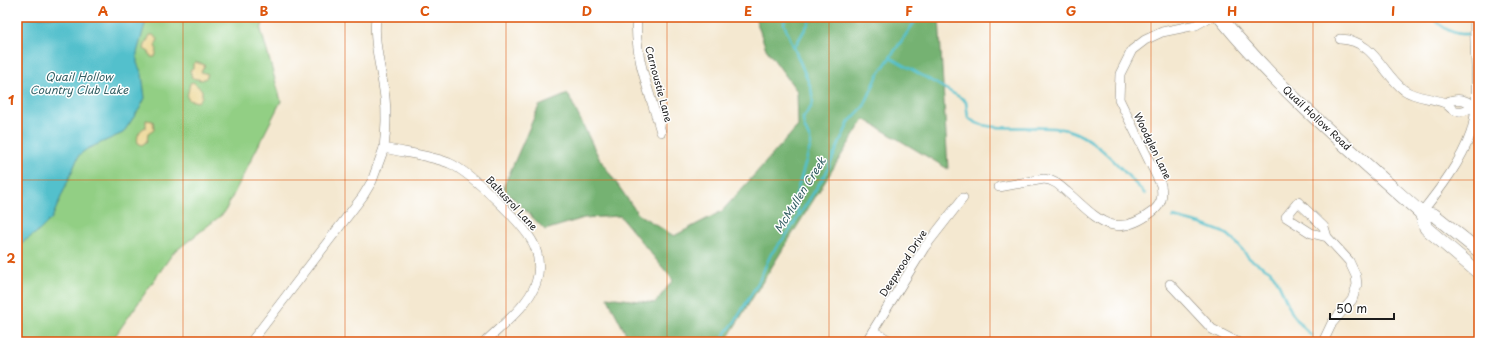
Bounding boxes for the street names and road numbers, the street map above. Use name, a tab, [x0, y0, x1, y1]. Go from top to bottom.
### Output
street label: Carnoustie Lane	[642, 44, 677, 124]
street label: Quail Hollow Road	[1280, 82, 1355, 154]
street label: Woodglen Lane	[1131, 110, 1176, 182]
street label: Baltusrol Lane	[483, 172, 542, 234]
street label: Deepwood Drive	[875, 226, 930, 299]

